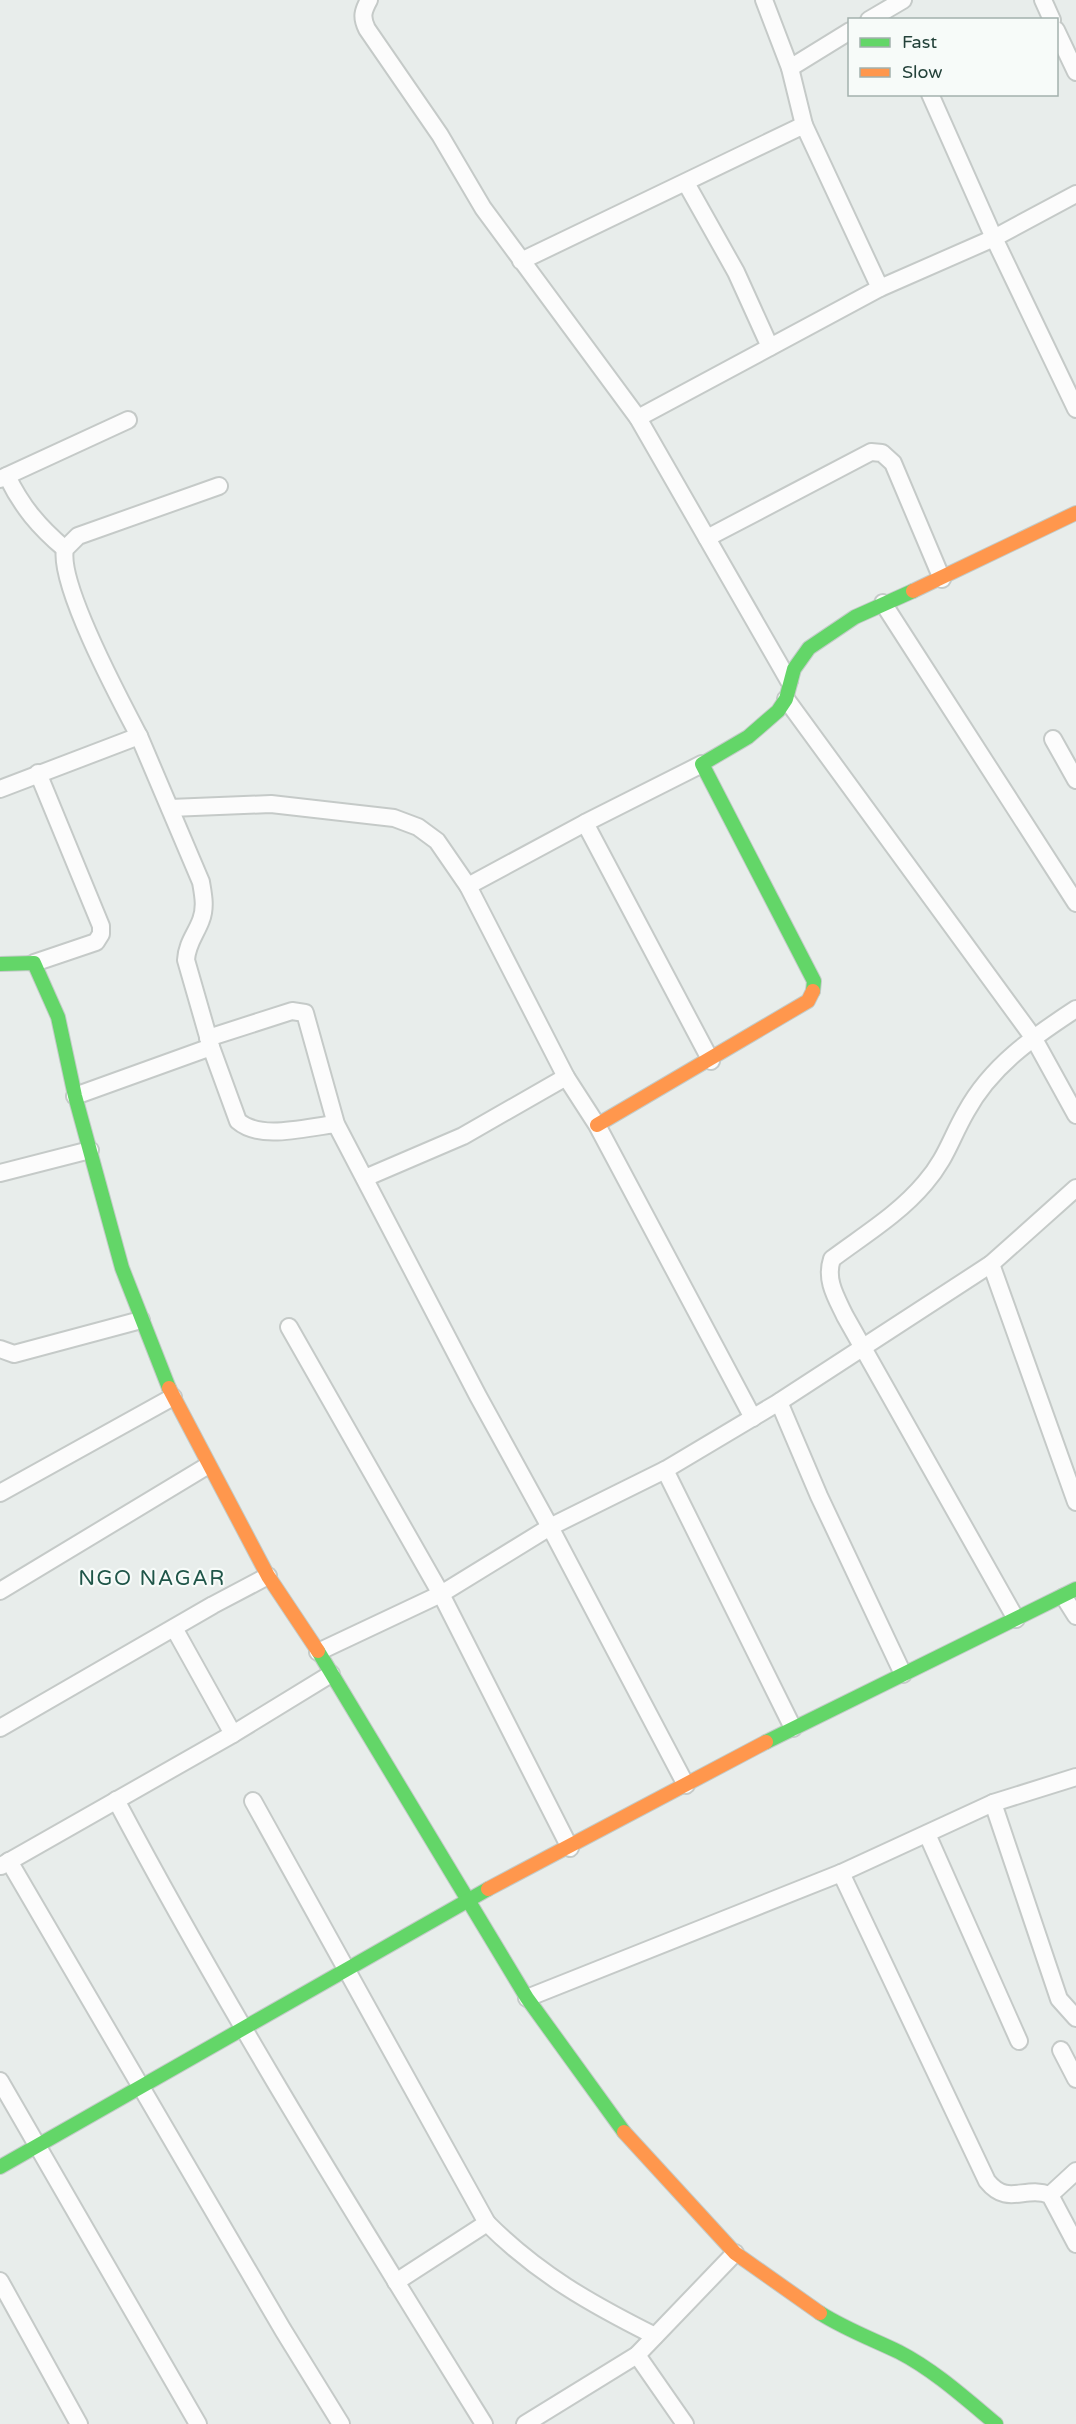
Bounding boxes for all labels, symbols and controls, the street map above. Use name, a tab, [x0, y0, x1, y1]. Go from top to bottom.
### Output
legend	[848, 18, 1058, 96]
text: Fast	[902, 31, 937, 53]
text: Slow	[902, 61, 943, 83]
district label: NGO NAGAR	[78, 1566, 226, 1591]

